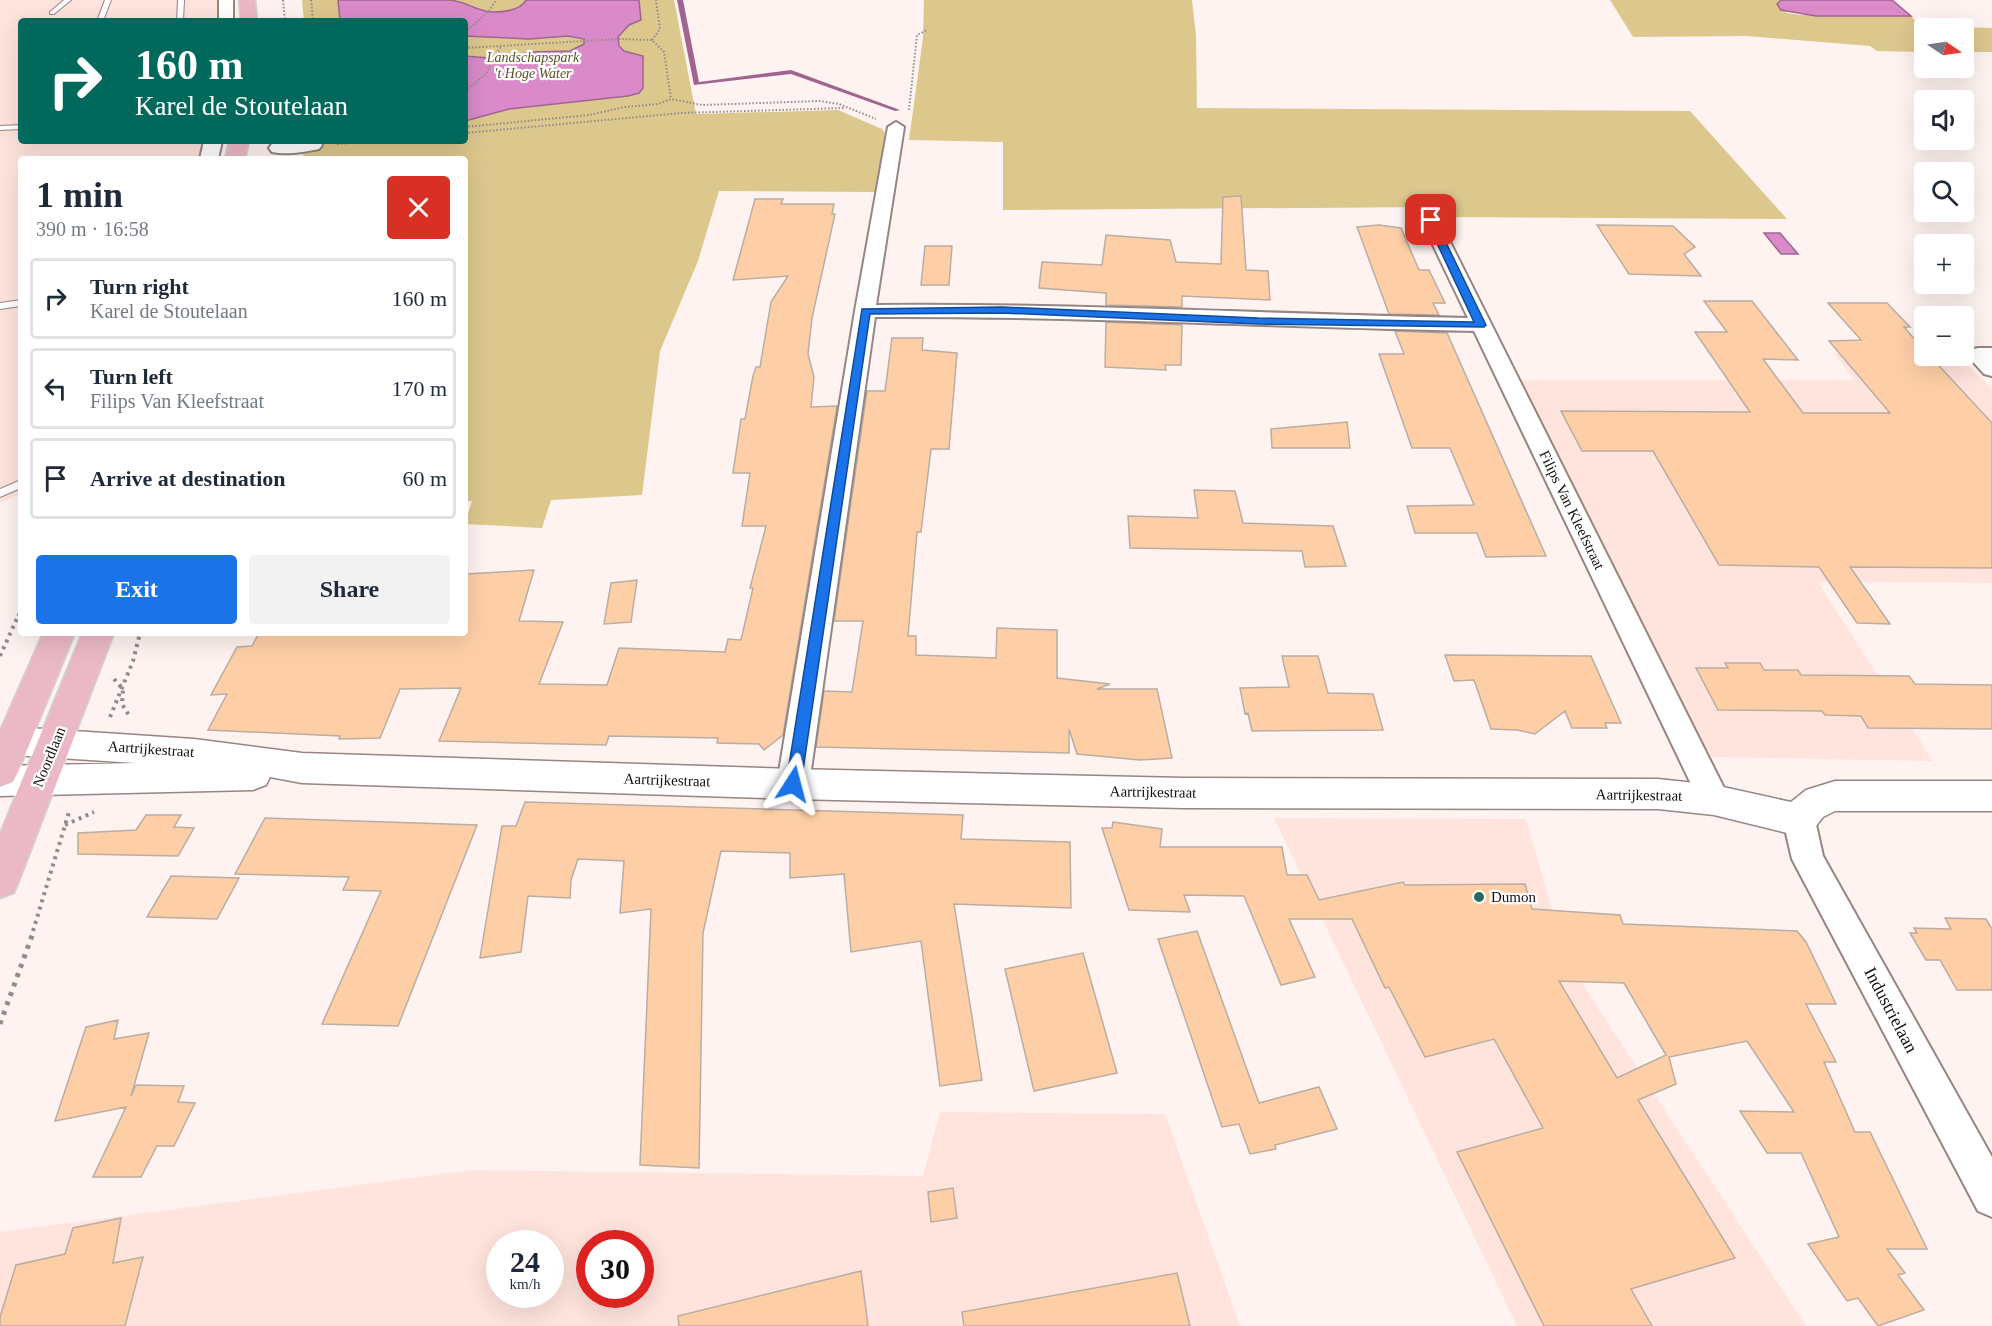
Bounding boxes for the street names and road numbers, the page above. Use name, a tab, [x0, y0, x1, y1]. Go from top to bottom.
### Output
street label: Filips Van Kleefstraat	[1536, 448, 1608, 573]
street label: Noordlaan	[30, 724, 68, 789]
street label: Aartrijkestraat	[107, 738, 196, 760]
street label: Aartrijkestraat	[623, 770, 711, 790]
street label: Aartrijkestraat	[1110, 783, 1197, 801]
street label: Aartrijkestraat	[1596, 786, 1683, 804]
street label: Industrielaan	[1860, 964, 1922, 1056]

